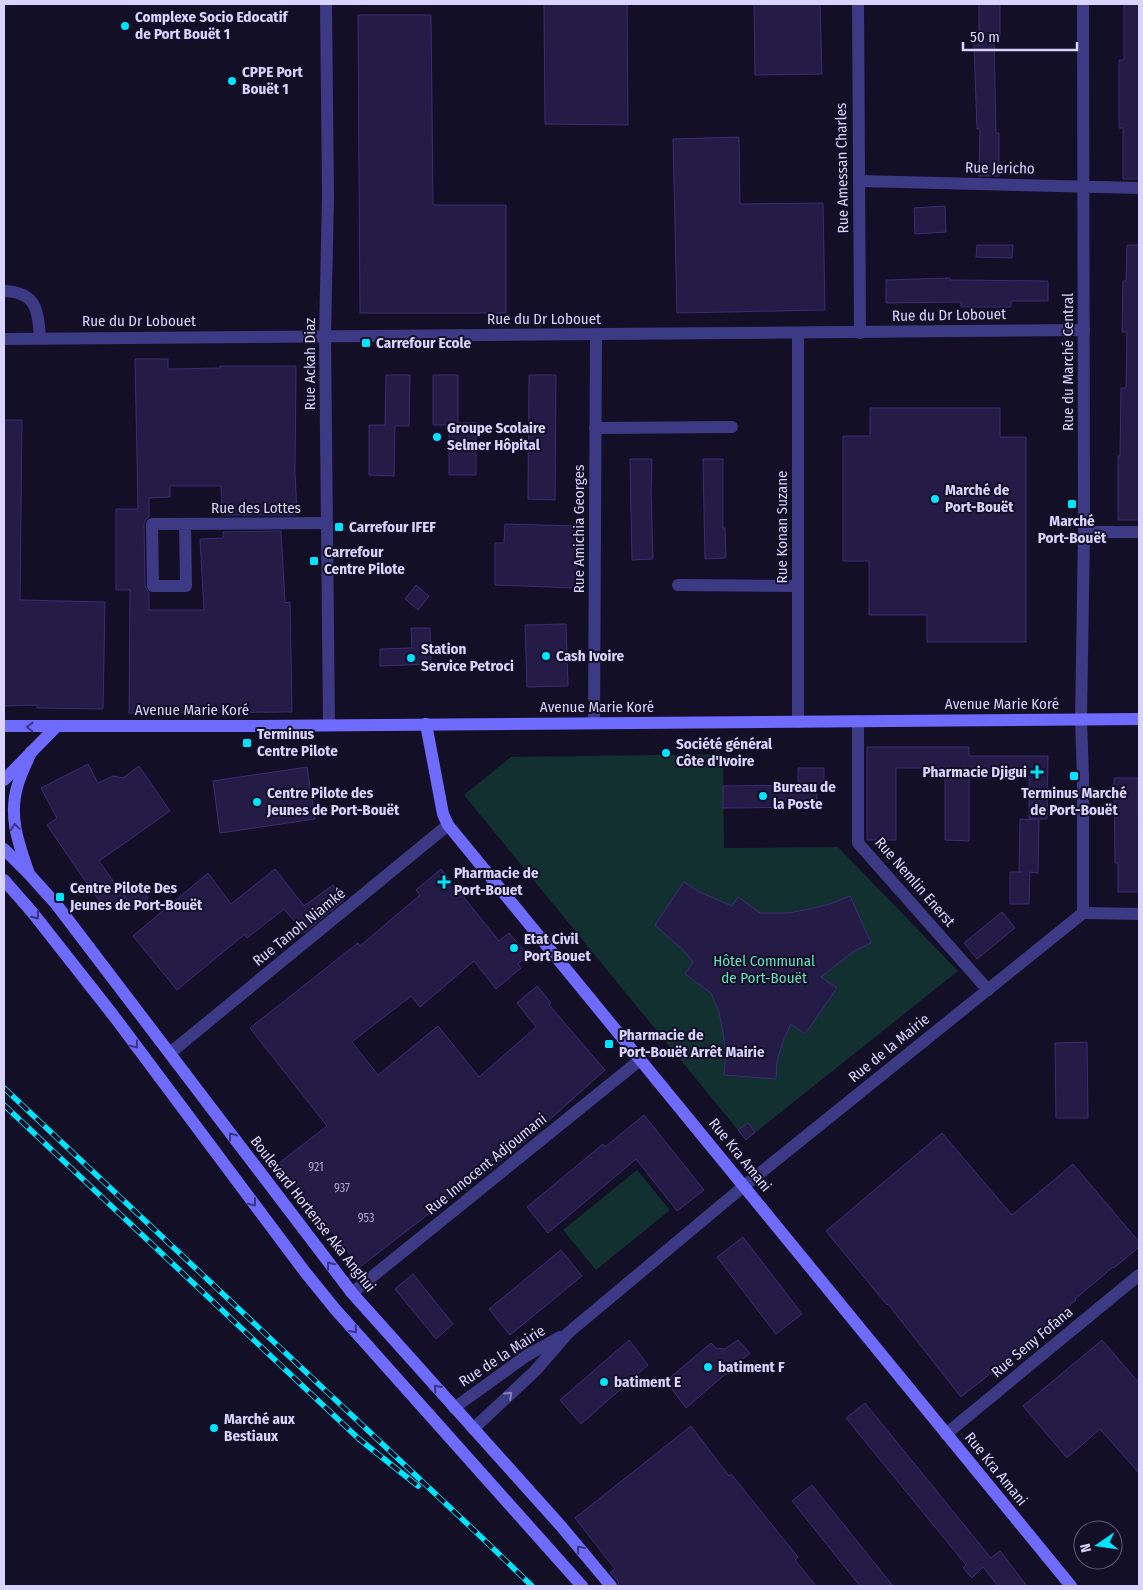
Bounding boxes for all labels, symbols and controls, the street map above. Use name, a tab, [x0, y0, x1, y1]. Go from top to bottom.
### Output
place label: Complexe Socio Edocatif de Port Bouët 1	[135, 8, 289, 43]
marker: Complexe Socio Edocatif de Port Bouët 1	[119, 20, 131, 32]
scale bar	[963, 20, 1077, 52]
text: 50 m	[970, 28, 1000, 46]
place label: CPPE Port Bouët 1	[242, 63, 304, 98]
marker: CPPE Port Bouët 1	[226, 75, 238, 87]
street label: Rue Amessan Charles	[832, 102, 852, 234]
street label: Rue Jericho	[965, 158, 1035, 178]
street label: Rue du Marché Central	[1059, 293, 1077, 431]
street label: Rue du Dr Lobouet	[892, 305, 1006, 325]
street label: Rue du Dr Lobouet	[487, 310, 601, 328]
street label: Rue du Dr Lobouet	[82, 312, 196, 330]
street label: Rue Ackah Diaz	[301, 318, 319, 410]
place label: Carrefour Ecole	[376, 334, 472, 352]
marker: Carrefour Ecole	[360, 337, 372, 349]
place label: Groupe Scolaire Selmer Hôpital	[447, 419, 546, 454]
marker: Groupe Scolaire Selmer Hôpital	[431, 431, 443, 443]
street label: Rue Amichia Georges	[570, 465, 588, 593]
street label: Rue Konan Suzane	[773, 471, 791, 583]
place label: Marché de Port-Bouët	[945, 481, 1014, 516]
marker: Marché de Port-Bouët	[929, 493, 941, 505]
marker: Marché Port-Bouët	[1066, 498, 1078, 510]
street label: Rue des Lottes	[211, 499, 301, 517]
place label: Marché Port-Bouët	[1038, 512, 1107, 547]
place label: Carrefour IFEF	[349, 518, 436, 536]
marker: Carrefour IFEF	[333, 521, 345, 533]
place label: Carrefour Centre Pilote	[324, 543, 405, 578]
marker: Carrefour Centre Pilote	[308, 555, 320, 567]
place label: Station Service Petroci	[421, 640, 514, 675]
place label: Cash Ivoire	[556, 647, 625, 665]
marker: Cash Ivoire	[540, 650, 552, 662]
marker: Station Service Petroci	[405, 652, 417, 664]
street label: Avenue Marie Koré	[945, 695, 1059, 713]
street label: Avenue Marie Koré	[540, 698, 654, 716]
street label: Avenue Marie Koré	[135, 701, 249, 719]
one-way arrow	[26, 721, 34, 732]
place label: Terminus Centre Pilote	[257, 725, 338, 760]
place label: Société général Côte d'Ivoire	[676, 735, 773, 770]
marker: Terminus Centre Pilote	[241, 737, 253, 749]
marker: Société général Côte d'Ivoire	[660, 747, 672, 759]
place label: Pharmacie Djigui	[923, 763, 1027, 781]
marker: Pharmacie Djigui	[1031, 766, 1043, 778]
marker: Terminus Marché de Port-Bouët	[1068, 770, 1080, 782]
place label: Bureau de la Poste	[773, 778, 836, 813]
place label: Centre Pilote des Jeunes de Port-Bouët	[266, 784, 400, 819]
place label: Terminus Marché de Port-Bouët	[1021, 784, 1127, 819]
marker: Bureau de la Poste	[757, 790, 769, 802]
marker: Centre Pilote des Jeunes de Port-Bouët	[251, 796, 263, 808]
one-way arrow	[10, 823, 21, 831]
street label: Rue Nemlin Enerst	[871, 834, 959, 931]
place label: Pharmacie de Port-Bouet	[454, 864, 539, 899]
marker: Pharmacie de Port-Bouet	[438, 876, 450, 888]
place label: Centre Pilote Des Jeunes de Port-Bouët	[69, 879, 203, 914]
street label: Rue Tanoh Niamké	[249, 884, 349, 970]
marker: Centre Pilote Des Jeunes de Port-Bouët	[54, 891, 66, 903]
one-way arrow	[30, 910, 38, 919]
place label: Etat Civil Port Bouet	[524, 930, 591, 965]
marker: Etat Civil Port Bouet	[508, 942, 520, 954]
park label: Hôtel Communal de Port-Bouët	[713, 952, 815, 987]
street label: Rue de la Mairie	[845, 1010, 933, 1086]
place label: Pharmacie de Port-Bouët Arrêt Mairie	[619, 1026, 765, 1061]
marker: Pharmacie de Port-Bouët Arrêt Mairie	[603, 1038, 615, 1050]
one-way arrow	[129, 1039, 138, 1049]
street label: Rue Innocent Adjoumani	[422, 1110, 550, 1218]
street label: Rue Kra Amani	[705, 1115, 775, 1195]
one-way arrow	[229, 1132, 238, 1142]
street label: Boulevard Hortense Aka Anghui	[247, 1132, 379, 1296]
house number: 921	[308, 1160, 324, 1174]
house number: 937	[334, 1181, 350, 1195]
one-way arrow	[248, 1197, 256, 1206]
house number: 953	[358, 1211, 374, 1225]
one-way arrow	[328, 1262, 336, 1271]
street label: Rue Seny Fofana	[988, 1303, 1076, 1381]
street label: Rue de la Mairie	[456, 1322, 548, 1390]
one-way arrow	[348, 1325, 357, 1334]
place label: batiment F	[718, 1358, 785, 1376]
marker: batiment F	[702, 1361, 714, 1373]
place label: batiment E	[614, 1373, 681, 1391]
marker: batiment E	[598, 1376, 610, 1388]
one-way arrow	[433, 1385, 442, 1394]
one-way arrow	[503, 1392, 512, 1401]
place label: Marché aux Bestiaux	[224, 1410, 296, 1445]
marker: Marché aux Bestiaux	[208, 1422, 220, 1434]
street label: Rue Kra Amani	[961, 1429, 1031, 1509]
north arrow	[1073, 1520, 1123, 1570]
text: N	[1077, 1542, 1095, 1554]
one-way arrow	[576, 1545, 585, 1554]

